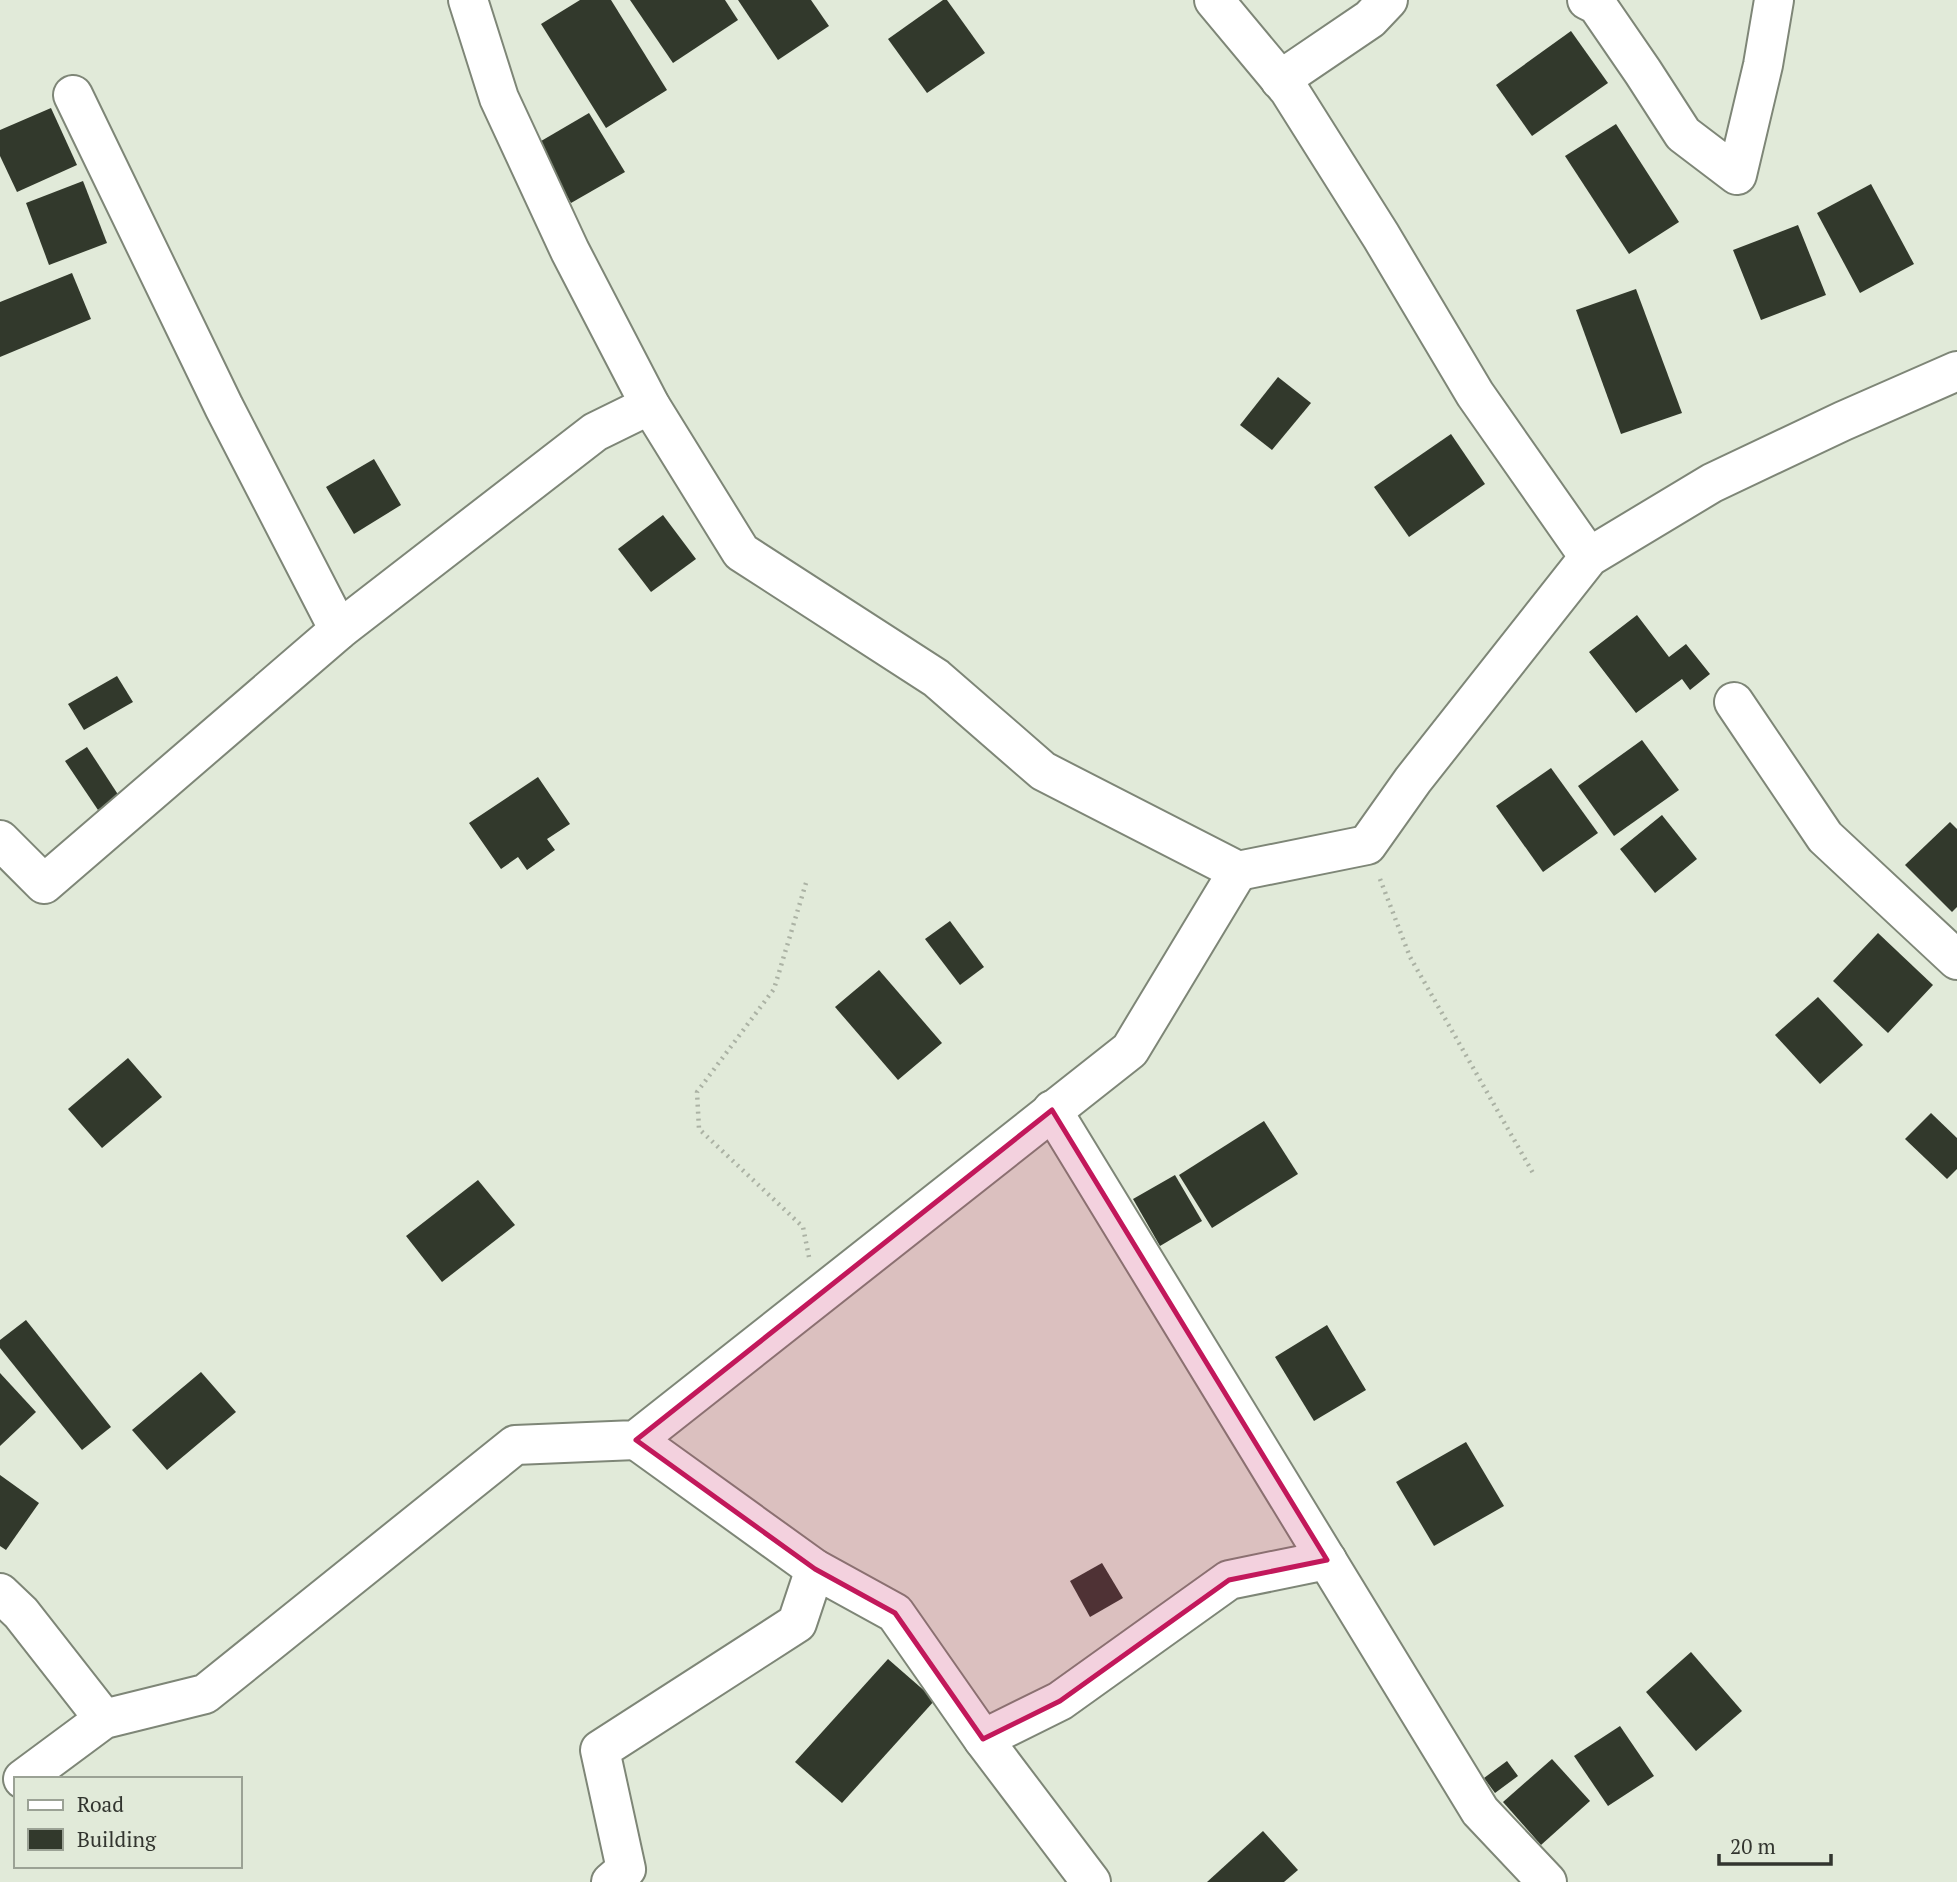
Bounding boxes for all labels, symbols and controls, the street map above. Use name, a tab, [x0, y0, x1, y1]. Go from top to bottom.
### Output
legend	[14, 1777, 242, 1868]
text: Road	[77, 1790, 124, 1818]
scale bar	[1719, 1822, 1831, 1866]
text: Building	[77, 1825, 157, 1853]
text: 20 m	[1730, 1832, 1776, 1860]

